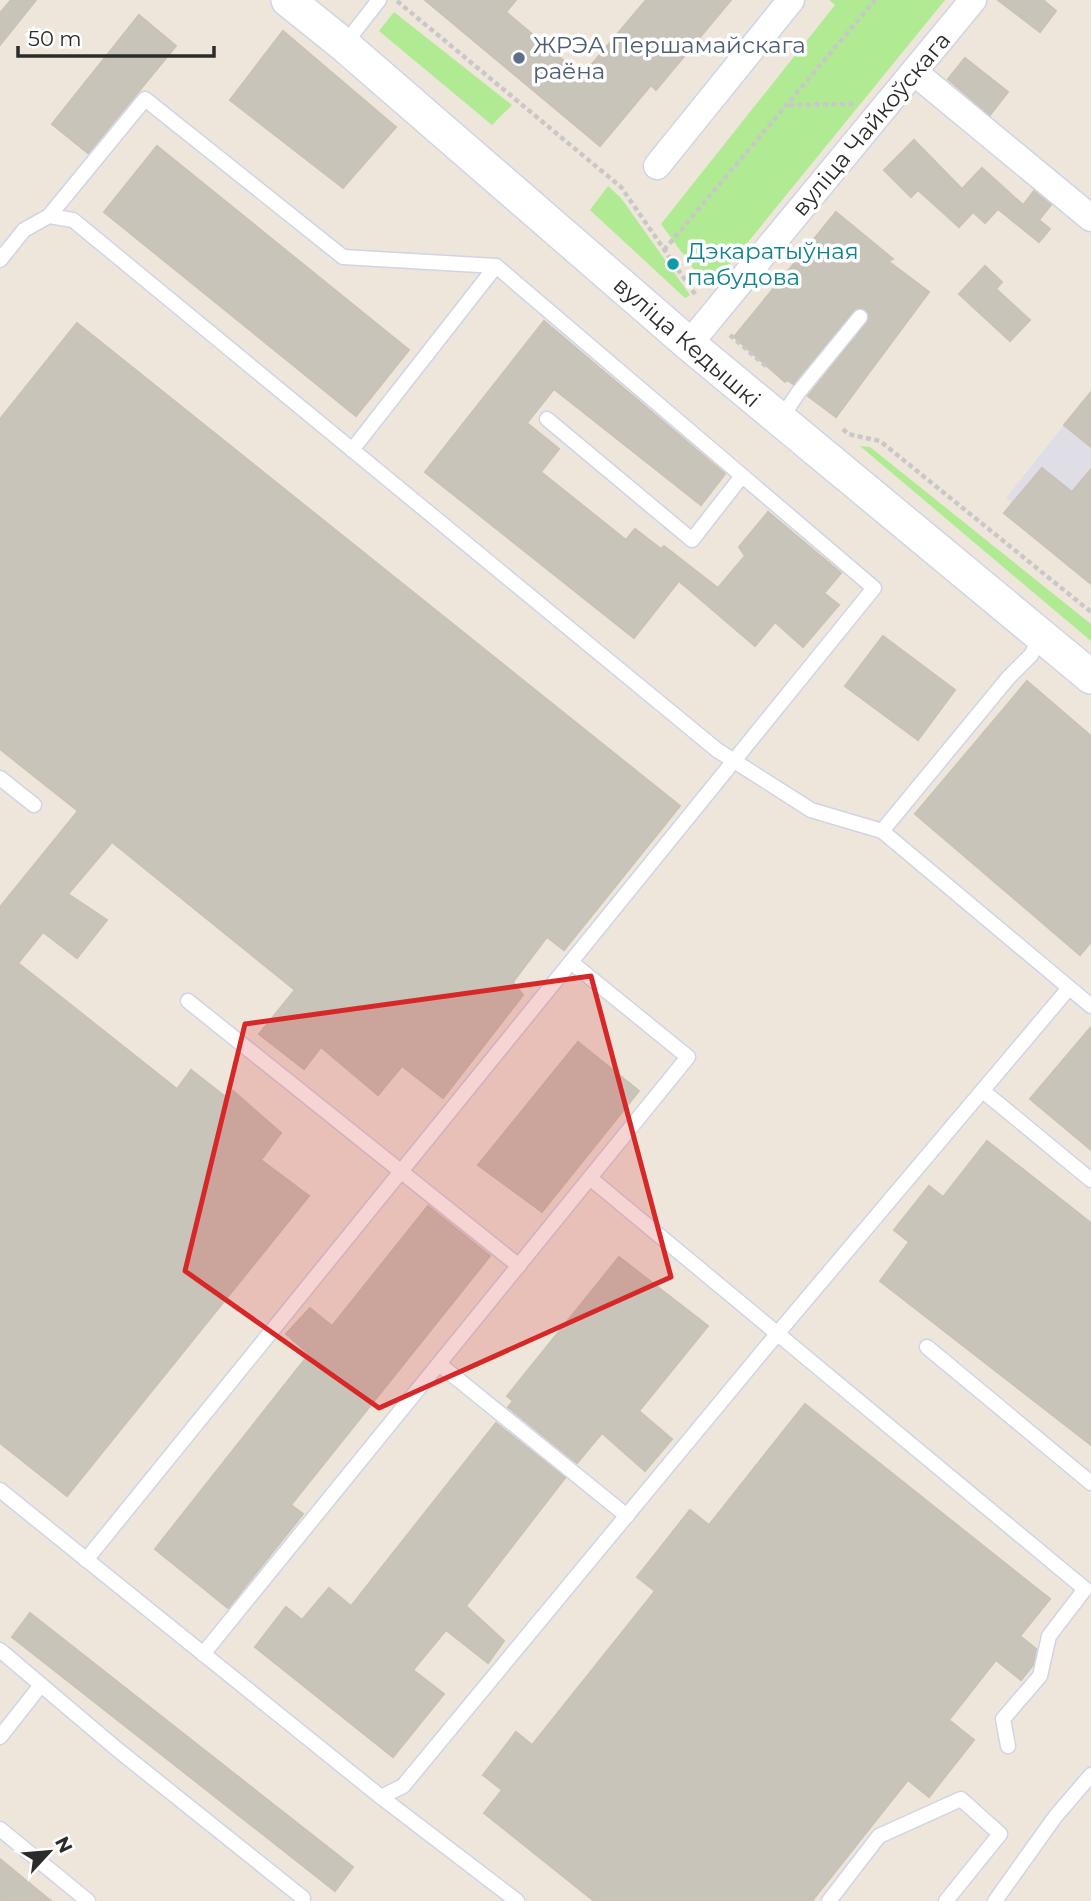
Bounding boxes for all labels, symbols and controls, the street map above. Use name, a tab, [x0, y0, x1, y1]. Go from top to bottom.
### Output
scale bar	[18, 14, 214, 58]
text: 50 m	[28, 26, 82, 51]
street label: вуліца Чайкоўскага	[786, 26, 956, 222]
place label: ЖРЭА Першамайскага раёна	[533, 31, 806, 85]
marker: ЖРЭА Першамайскага раёна	[511, 50, 527, 66]
place label: Дэкаратыўная пабудова	[687, 237, 859, 291]
marker: Дэкаратыўная пабудова	[665, 256, 681, 272]
street label: вуліца Кедышкі	[608, 271, 766, 413]
north arrow	[14, 1817, 84, 1887]
text: N	[50, 1833, 78, 1857]

